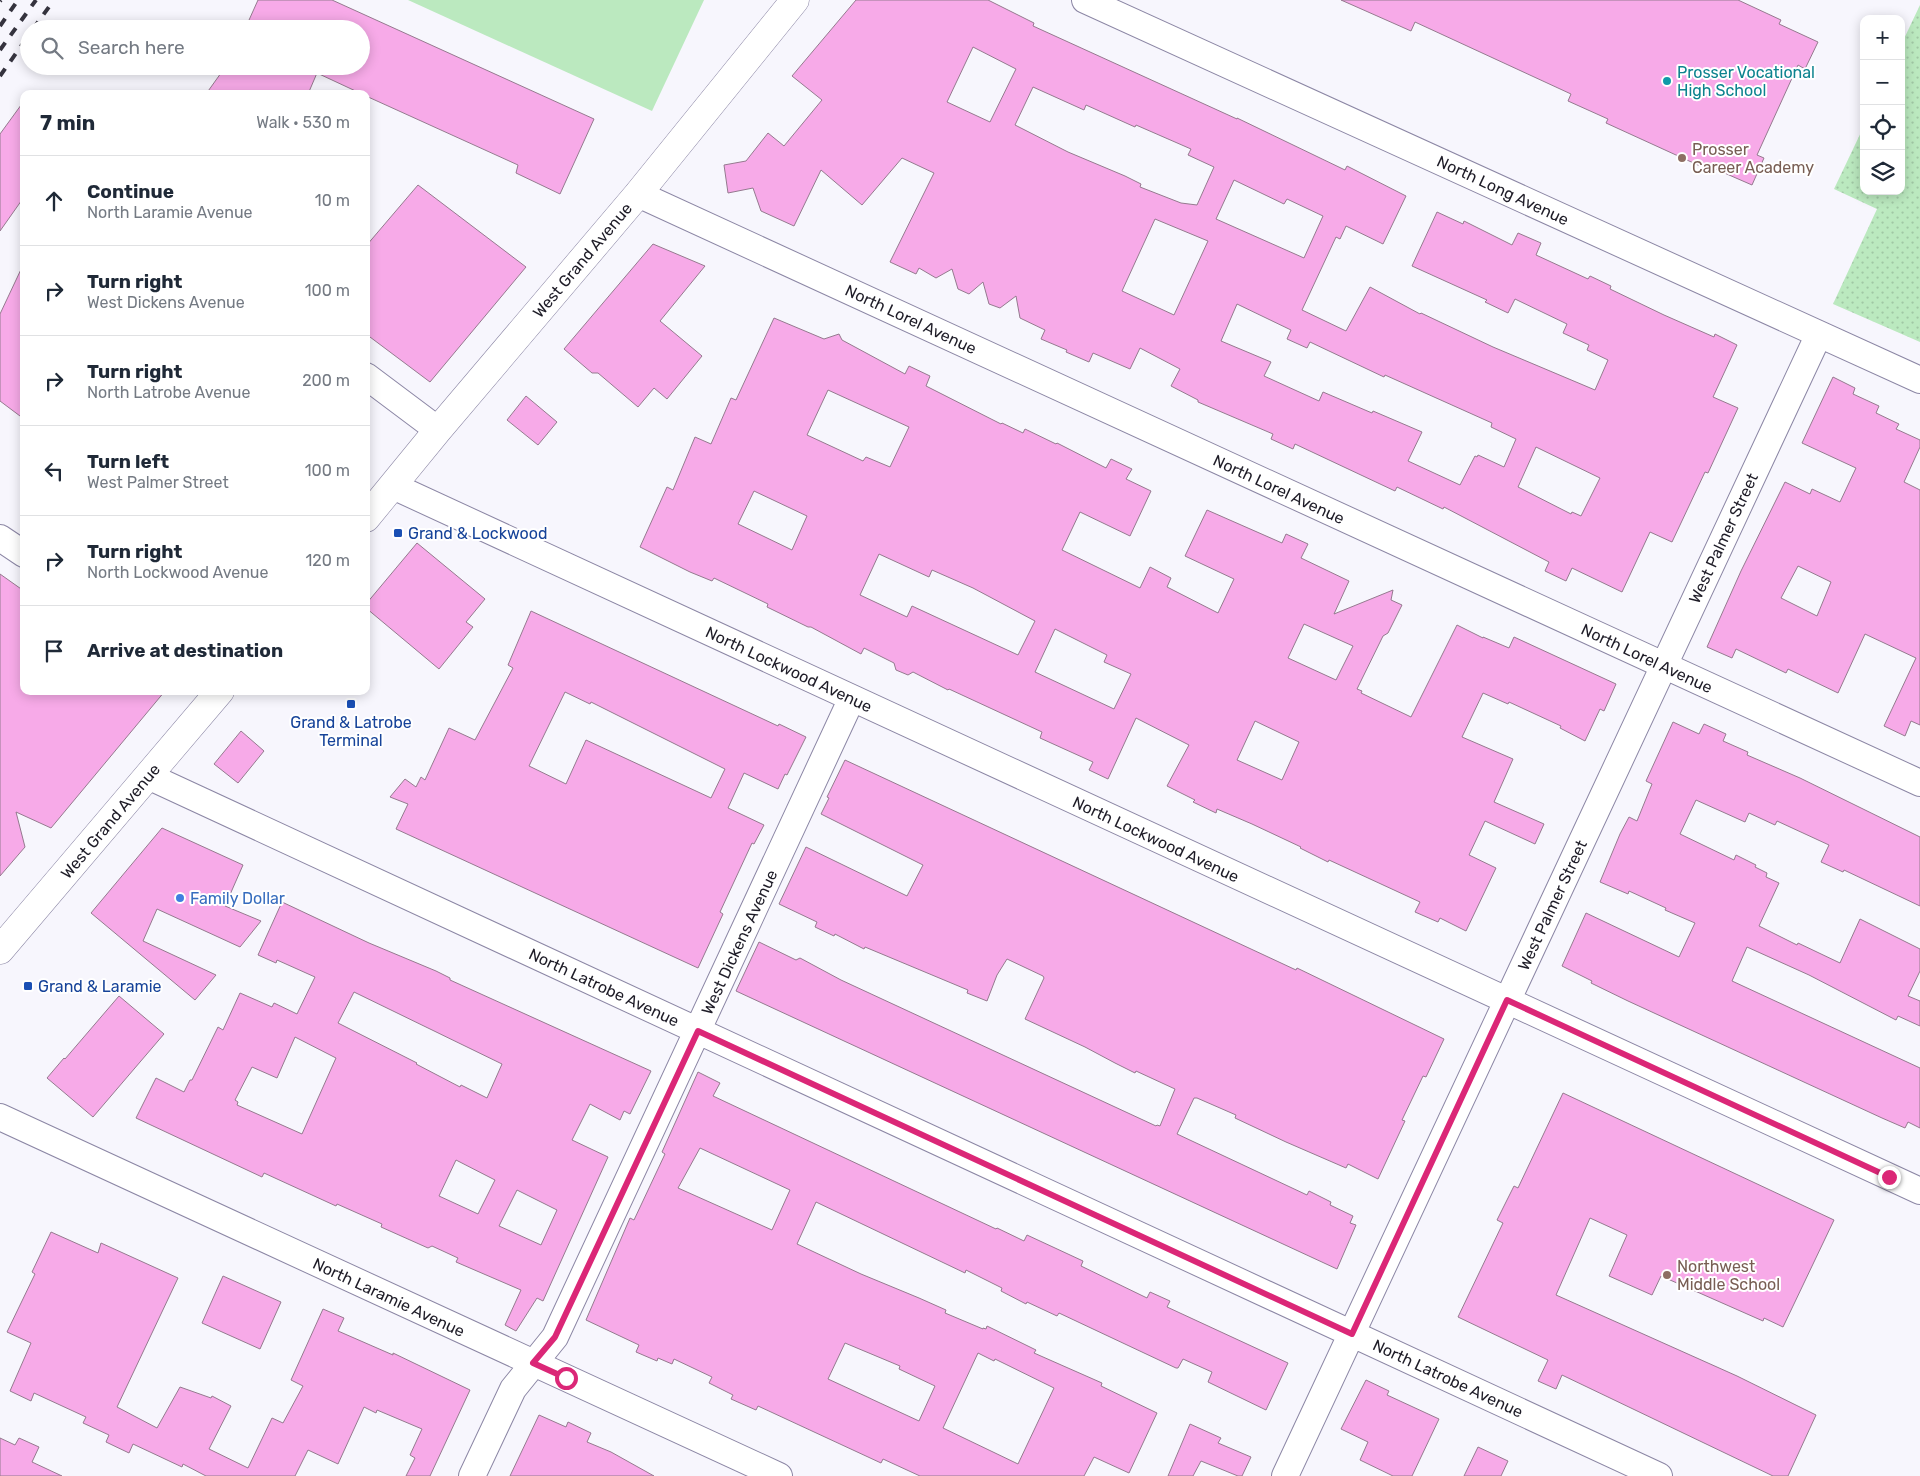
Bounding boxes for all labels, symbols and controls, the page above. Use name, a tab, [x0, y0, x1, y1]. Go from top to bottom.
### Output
map controls	[1860, 15, 1905, 195]
button: +	[1860, 15, 1905, 60]
search box	[20, 20, 370, 75]
icon: search	[38, 34, 66, 62]
text: Search here	[78, 36, 185, 59]
button: −	[1860, 60, 1905, 105]
place label: Prosser Vocational High School	[1677, 63, 1815, 100]
marker: Prosser Vocational High School	[1661, 75, 1673, 87]
button: locate	[1860, 105, 1905, 150]
text: 7 min	[40, 110, 95, 135]
text: Walk · 530 m	[256, 113, 350, 132]
place label: Prosser Career Academy	[1692, 140, 1814, 177]
button: layers	[1860, 150, 1905, 195]
street label: North Long Avenue	[1434, 152, 1572, 229]
marker: Prosser Career Academy	[1676, 152, 1688, 164]
text: Continue	[87, 180, 174, 203]
icon: ahead	[40, 187, 68, 215]
text: 10 m	[315, 191, 350, 210]
street label: West Grand Avenue	[529, 199, 636, 322]
text: North Laramie Avenue	[87, 203, 253, 222]
text: Turn right	[87, 270, 182, 293]
icon: right	[40, 277, 68, 305]
text: 100 m	[305, 281, 350, 300]
street label: North Lorel Avenue	[842, 281, 979, 358]
text: West Dickens Avenue	[87, 293, 245, 312]
text: Turn right	[87, 360, 182, 383]
icon: right	[40, 367, 68, 395]
text: 200 m	[302, 371, 350, 390]
text: North Latrobe Avenue	[87, 383, 250, 402]
text: Turn left	[87, 450, 169, 473]
street label: North Lorel Avenue	[1210, 451, 1347, 528]
icon: left	[40, 457, 68, 485]
text: 100 m	[305, 461, 350, 480]
street label: West Palmer Street	[1685, 470, 1762, 606]
text: West Palmer Street	[87, 473, 229, 492]
place label: Grand & Lockwood	[408, 524, 547, 543]
marker: Grand & Lockwood	[392, 527, 404, 539]
text: Turn right	[87, 540, 182, 563]
icon: right	[40, 547, 68, 575]
text: 120 m	[305, 551, 350, 570]
text: North Lockwood Avenue	[87, 563, 268, 582]
street label: North Lorel Avenue	[1578, 620, 1715, 697]
street label: North Lockwood Avenue	[703, 623, 875, 716]
icon: arrive	[40, 637, 68, 665]
text: Arrive at destination	[87, 639, 283, 662]
marker: Grand & Latrobe Terminal	[345, 698, 357, 710]
place label: Grand & Latrobe Terminal	[290, 713, 412, 750]
street label: West Grand Avenue	[57, 760, 164, 883]
street label: North Lockwood Avenue	[1070, 793, 1242, 886]
street label: West Palmer Street	[1514, 837, 1591, 973]
street label: West Dickens Avenue	[698, 867, 781, 1018]
place label: Family Dollar	[190, 889, 285, 908]
marker: Family Dollar	[174, 892, 186, 904]
street label: North Latrobe Avenue	[526, 944, 682, 1031]
place label: Grand & Laramie	[38, 977, 162, 996]
marker: Grand & Laramie	[22, 980, 34, 992]
route end	[1878, 1166, 1901, 1189]
street label: North Laramie Avenue	[310, 1254, 468, 1341]
place label: Northwest Middle School	[1677, 1257, 1780, 1294]
marker: Northwest Middle School	[1661, 1269, 1673, 1281]
street label: North Latrobe Avenue	[1370, 1335, 1526, 1422]
route start	[555, 1367, 578, 1390]

